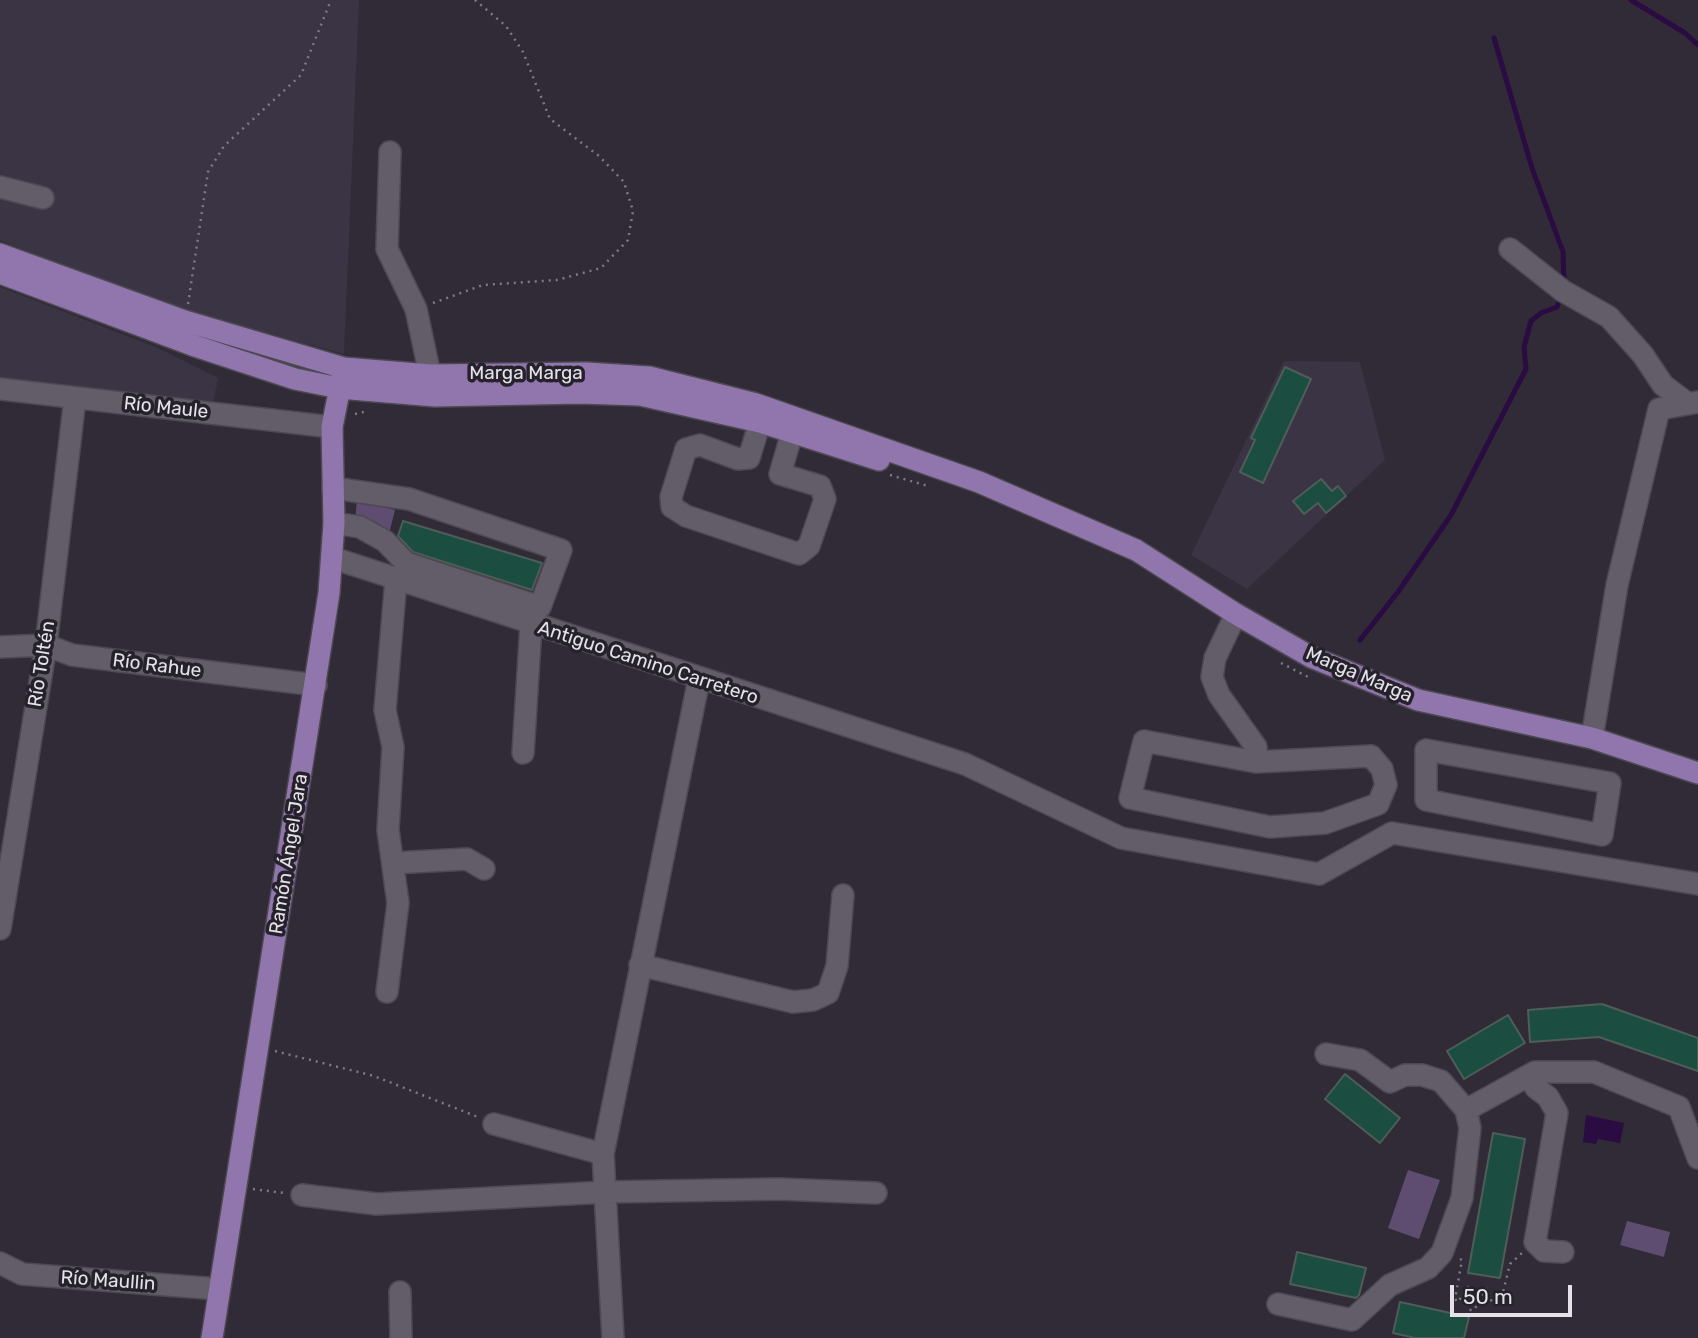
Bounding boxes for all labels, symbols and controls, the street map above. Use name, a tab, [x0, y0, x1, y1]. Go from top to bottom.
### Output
street label: Marga Marga	[469, 363, 583, 385]
street label: Río Maule	[123, 392, 209, 424]
street label: Antiguo Camino Carretero	[535, 617, 761, 709]
street label: Río Toltén	[24, 619, 60, 709]
street label: Marga Marga	[1302, 642, 1416, 708]
street label: Río Rahue	[111, 649, 203, 683]
street label: Ramón Ángel Jara	[265, 772, 313, 936]
street label: Río Maullin	[60, 1266, 156, 1296]
scale bar	[1453, 1272, 1576, 1316]
text: 50 m	[1463, 1284, 1513, 1309]

